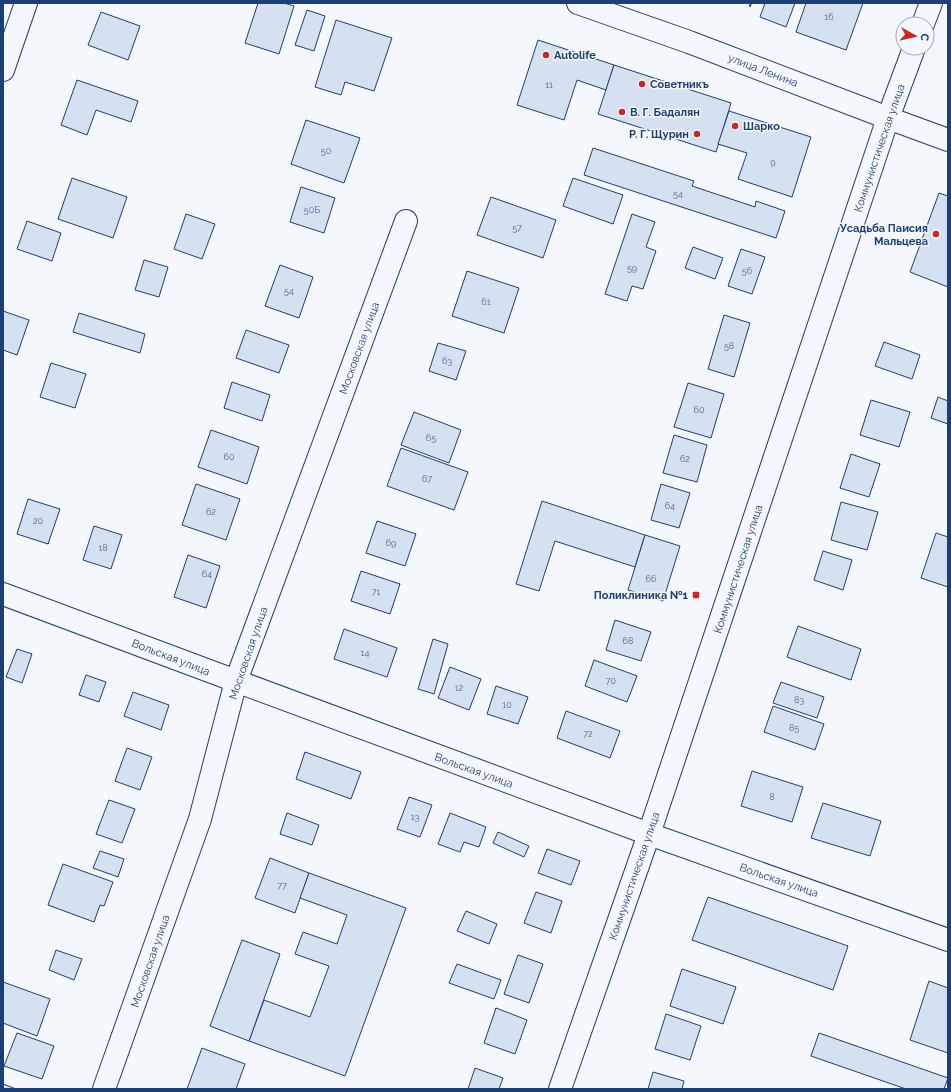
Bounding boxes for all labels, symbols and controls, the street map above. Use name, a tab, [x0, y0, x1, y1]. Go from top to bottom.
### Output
house number: 16	[824, 12, 834, 22]
north arrow	[895, 16, 935, 56]
text: С	[917, 33, 931, 42]
place label: Autolife	[554, 49, 596, 62]
marker: Autolife	[541, 50, 551, 60]
street label: улица Ленина	[726, 51, 800, 90]
place label: Советникъ	[650, 78, 709, 91]
marker: Советникъ	[637, 79, 647, 89]
house number: 11	[545, 80, 553, 90]
street label: Коммунистическая улица	[851, 82, 908, 214]
place label: В. Г. Бадалян	[630, 106, 700, 119]
marker: В. Г. Бадалян	[617, 107, 627, 117]
place label: Шарко	[743, 120, 780, 133]
marker: Шарко	[730, 121, 740, 131]
place label: Р. Г. Щурин	[629, 128, 689, 141]
marker: Р. Г. Щурин	[692, 129, 702, 139]
house number: 50	[321, 146, 332, 156]
house number: 9	[770, 157, 776, 167]
house number: 54	[673, 189, 683, 199]
house number: 50Б	[304, 205, 320, 215]
place label: Усадьба Паисия Мальцева	[839, 222, 928, 248]
house number: 57	[512, 223, 522, 233]
marker: Усадьба Паисия Мальцева	[931, 229, 941, 239]
house number: 59	[627, 263, 637, 273]
house number: 56	[742, 266, 753, 276]
house number: 54	[284, 286, 294, 296]
house number: 61	[481, 297, 491, 307]
street label: Московская улица	[337, 300, 382, 396]
house number: 58	[724, 341, 734, 351]
house number: 63	[442, 356, 452, 366]
house number: 60	[694, 405, 705, 415]
house number: 65	[426, 433, 436, 443]
house number: 60	[224, 452, 235, 462]
house number: 62	[680, 454, 690, 464]
house number: 67	[422, 474, 432, 484]
house number: 64	[665, 501, 675, 511]
street label: Коммунистическая улица	[712, 503, 765, 635]
house number: 62	[206, 507, 216, 517]
house number: 20	[33, 516, 44, 526]
house number: 69	[386, 538, 396, 548]
house number: 18	[98, 543, 108, 553]
house number: 64	[202, 569, 212, 579]
house number: 66	[646, 574, 657, 584]
house number: 71	[372, 587, 380, 597]
place label: Поликлиника №1	[594, 589, 689, 602]
marker: Поликлиника №1	[691, 590, 701, 600]
street label: Московская улица	[227, 605, 270, 701]
house number: 68	[623, 636, 633, 646]
street label: Вольская улица	[130, 637, 212, 678]
house number: 14	[361, 648, 369, 658]
house number: 70	[606, 676, 617, 686]
house number: 12	[455, 683, 464, 693]
house number: 83	[794, 695, 804, 705]
house number: 10	[502, 700, 512, 710]
house number: 85	[789, 723, 799, 733]
house number: 72	[583, 729, 593, 739]
street label: Вольская улица	[433, 750, 515, 791]
house number: 8	[769, 792, 775, 802]
street label: Коммунистическая улица	[606, 810, 663, 942]
house number: 13	[411, 812, 420, 822]
street label: Вольская улица	[738, 861, 820, 900]
house number: 77	[277, 881, 287, 891]
street label: Московская улица	[129, 913, 172, 1009]

